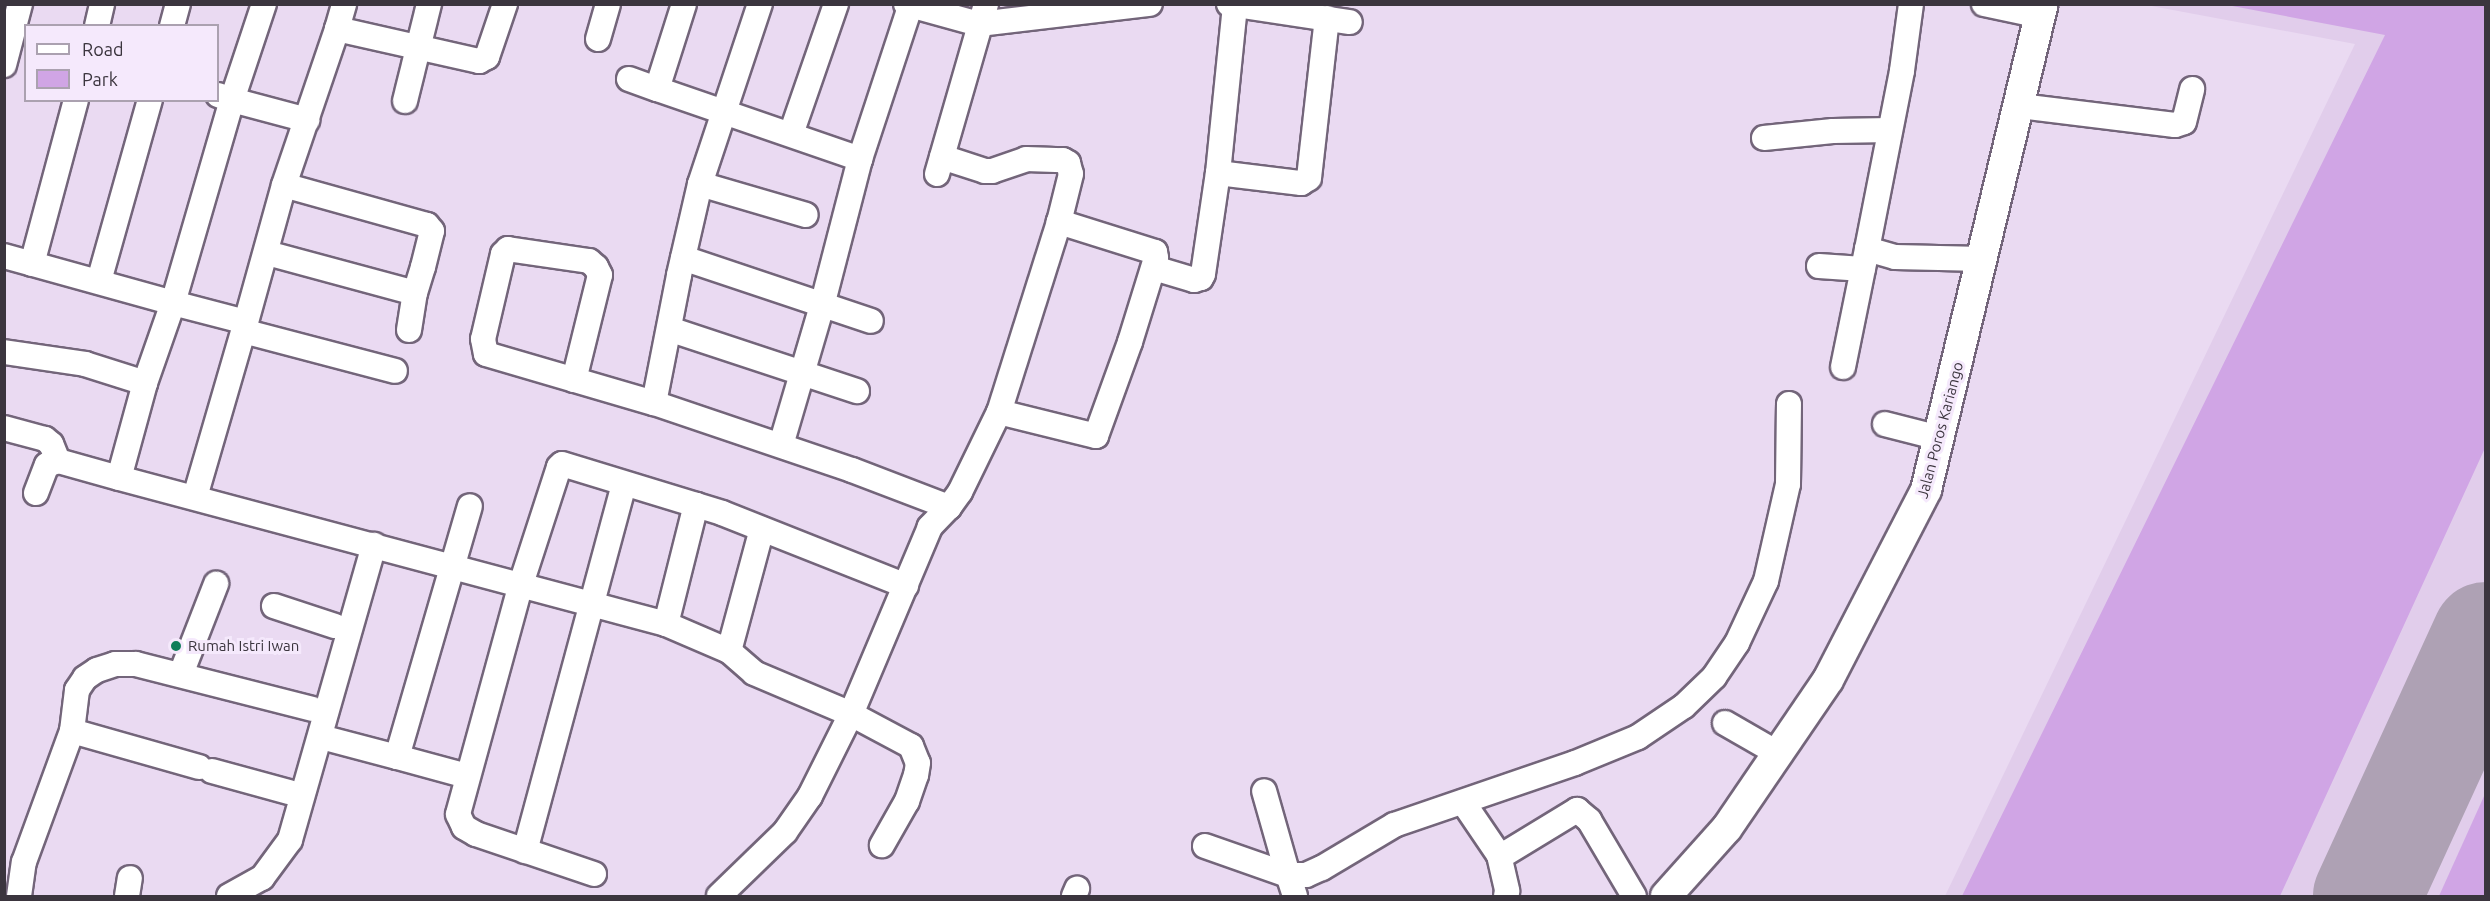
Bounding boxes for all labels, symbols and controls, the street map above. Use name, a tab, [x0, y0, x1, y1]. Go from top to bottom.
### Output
legend	[24, 24, 219, 102]
text: Road	[82, 39, 124, 59]
text: Park	[82, 69, 118, 89]
street label: Jalan Poros Kariango	[1913, 360, 1967, 500]
place label: Rumah Istri Iwan	[188, 637, 299, 655]
marker: Rumah Istri Iwan	[169, 639, 183, 653]

